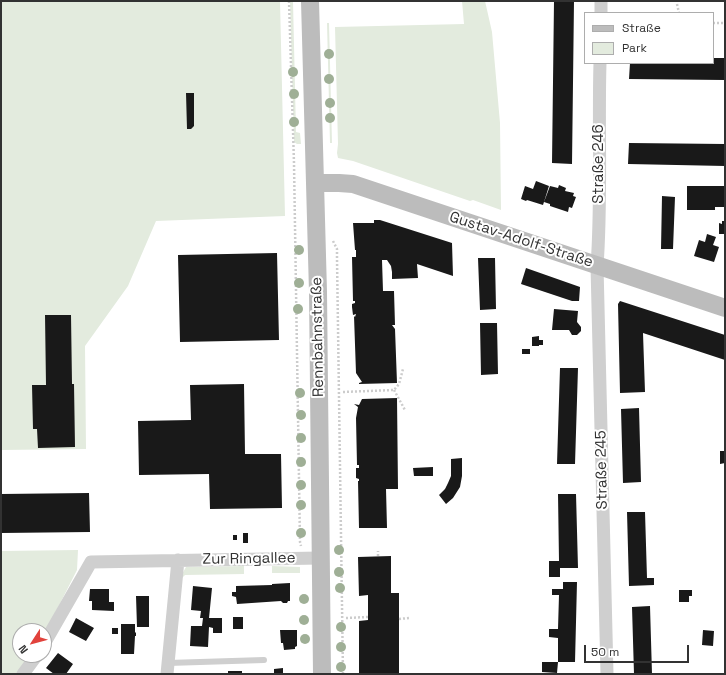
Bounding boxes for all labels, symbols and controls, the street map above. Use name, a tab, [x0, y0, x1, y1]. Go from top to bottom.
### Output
legend	[584, 12, 714, 64]
text: Straße	[622, 20, 661, 36]
text: Park	[622, 40, 647, 56]
street label: Straße 246	[590, 124, 608, 204]
street label: Gustav-Adolf-Straße	[447, 208, 595, 272]
street label: Rennbahnstraße	[308, 277, 328, 397]
street label: Straße 245	[592, 430, 612, 510]
street label: Zur Ringallee	[202, 549, 296, 569]
north arrow	[12, 623, 52, 663]
scale bar	[586, 637, 691, 663]
text: N	[15, 642, 31, 657]
text: 50 m	[591, 644, 619, 660]

